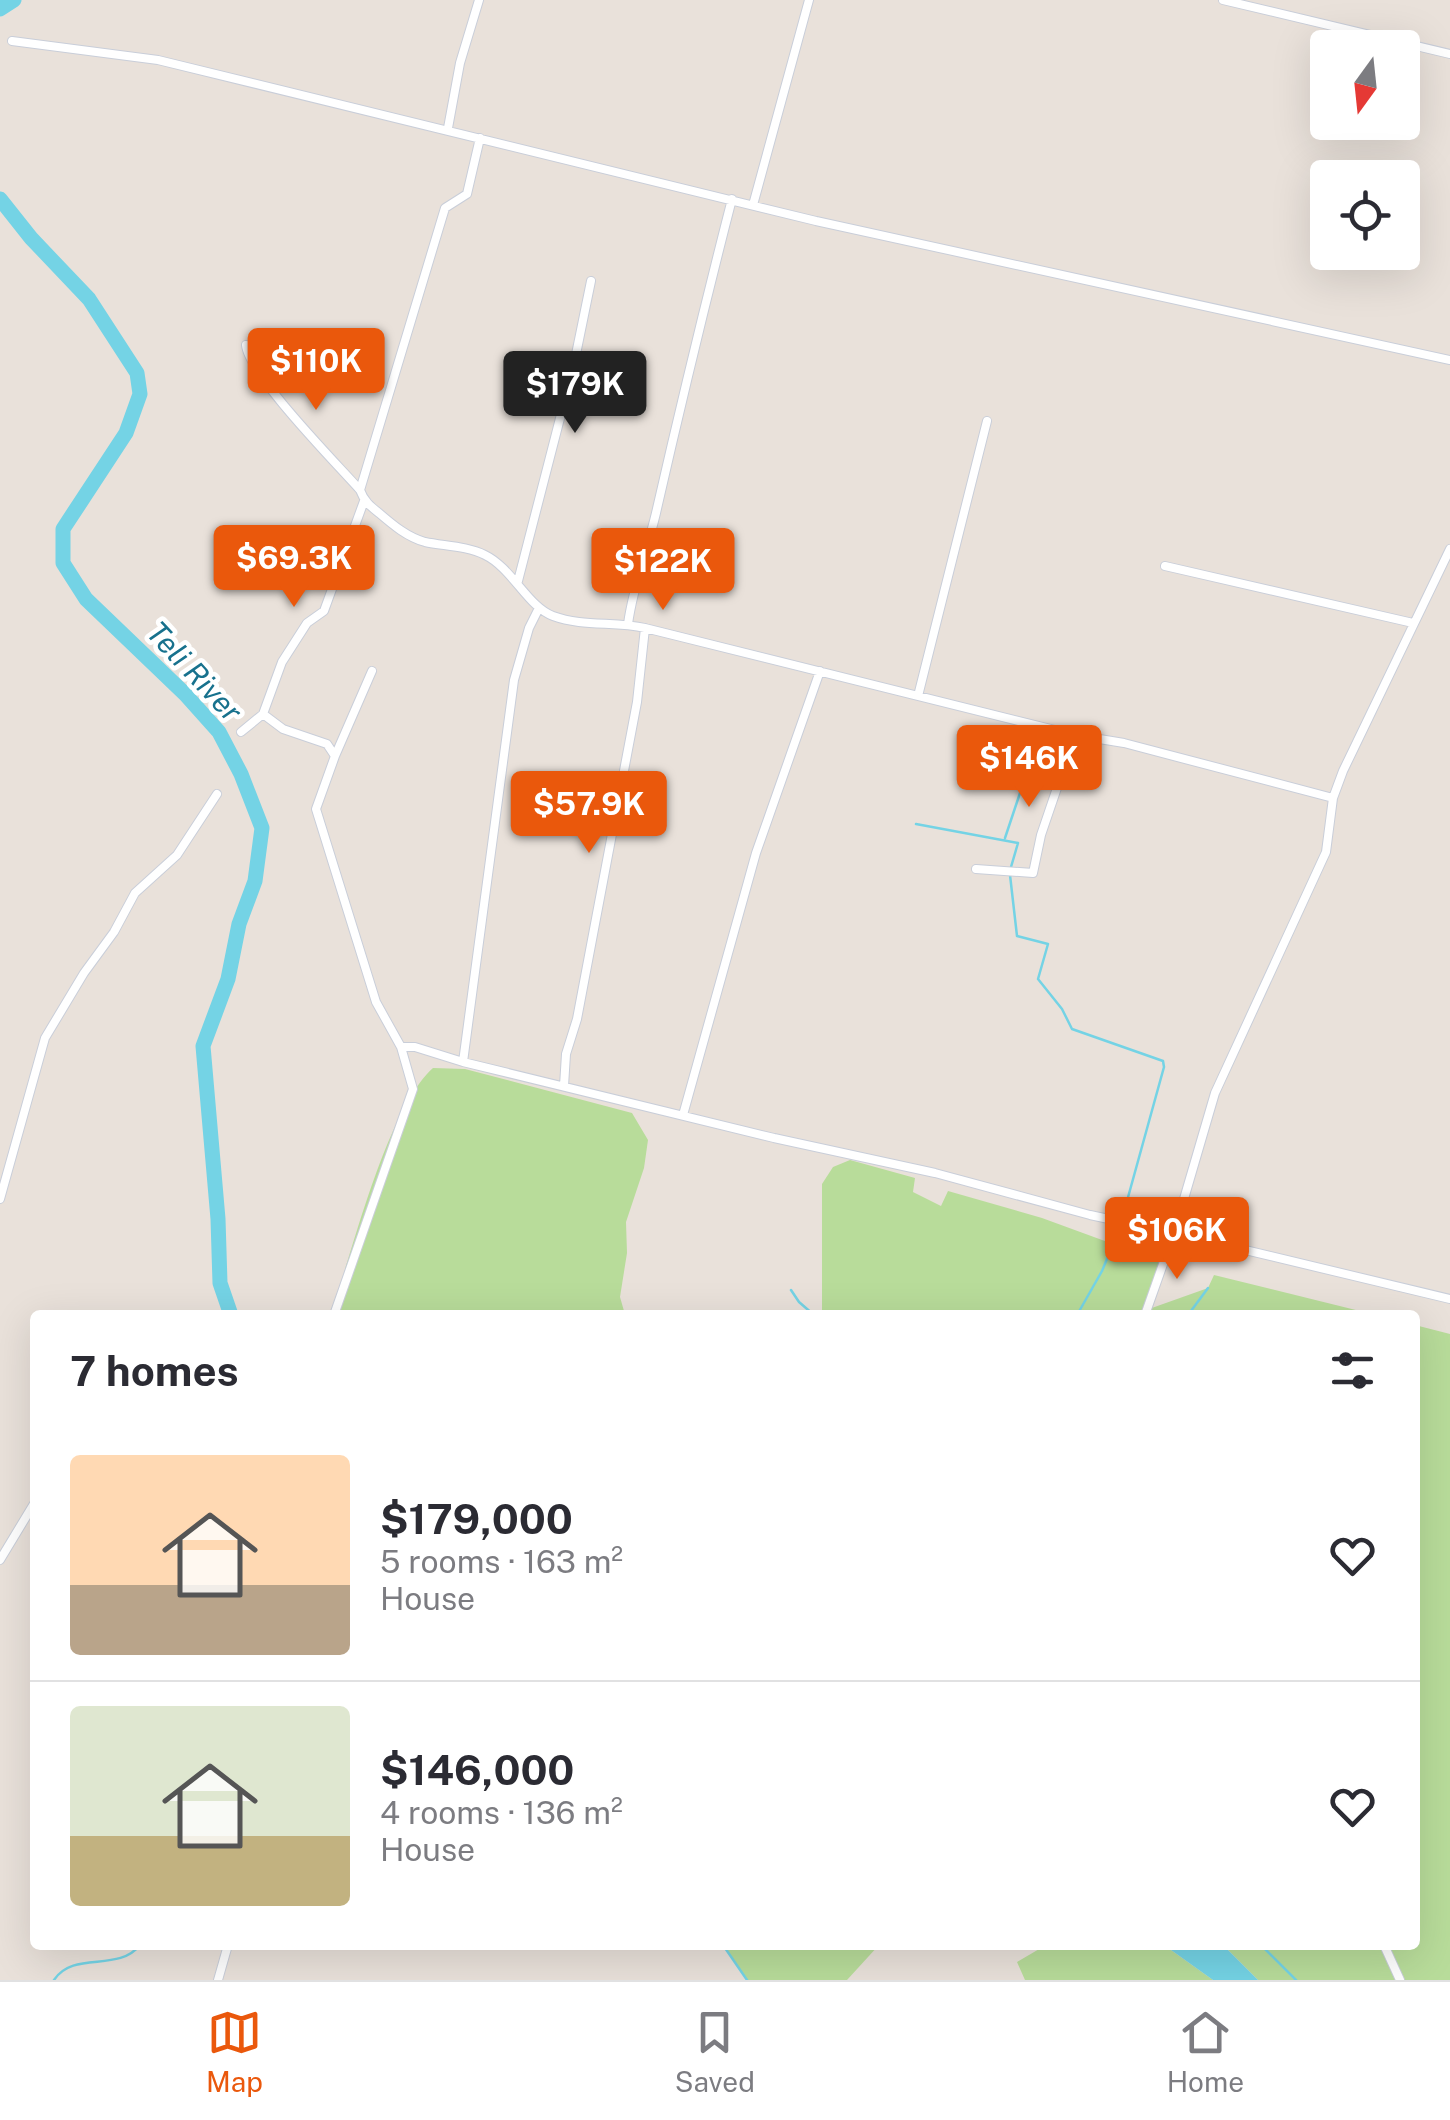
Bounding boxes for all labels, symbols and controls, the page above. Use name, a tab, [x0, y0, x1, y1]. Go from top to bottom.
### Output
north arrow	[1310, 30, 1420, 140]
map controls	[1310, 30, 1420, 270]
button: locate	[1310, 160, 1420, 270]
pin: $110K	[246, 328, 386, 413]
text: $110K	[270, 342, 362, 379]
pin: $179K	[505, 351, 645, 436]
text: $179K	[525, 365, 625, 402]
pin: $69.3K	[213, 525, 375, 610]
pin: $122K	[593, 528, 733, 613]
text: $69.3K	[236, 539, 352, 576]
text: $122K	[613, 542, 713, 579]
water label: Teli River	[140, 614, 250, 729]
pin: $146K	[959, 725, 1099, 810]
text: $146K	[979, 739, 1079, 776]
pin: $57.9K	[508, 771, 670, 856]
text: $57.9K	[533, 785, 645, 822]
pin: $106K	[1107, 1197, 1247, 1282]
text: $106K	[1127, 1211, 1227, 1248]
icon: filters	[1325, 1343, 1380, 1398]
text: 7 homes	[70, 1346, 239, 1395]
text: $179,000	[380, 1494, 573, 1543]
icon: home	[150, 1495, 270, 1615]
icon: heart	[1325, 1528, 1380, 1583]
text: 5 rooms · 163 m²	[380, 1543, 623, 1580]
text: House	[380, 1580, 475, 1617]
text: $146,000	[380, 1745, 574, 1794]
icon: home	[150, 1746, 270, 1866]
icon: heart	[1325, 1779, 1380, 1834]
text: 4 rooms · 136 m²	[380, 1794, 623, 1831]
text: House	[380, 1831, 475, 1868]
tab: Map	[206, 2005, 263, 2098]
tab: Saved	[675, 2005, 755, 2098]
tab: Home	[1167, 2005, 1244, 2098]

